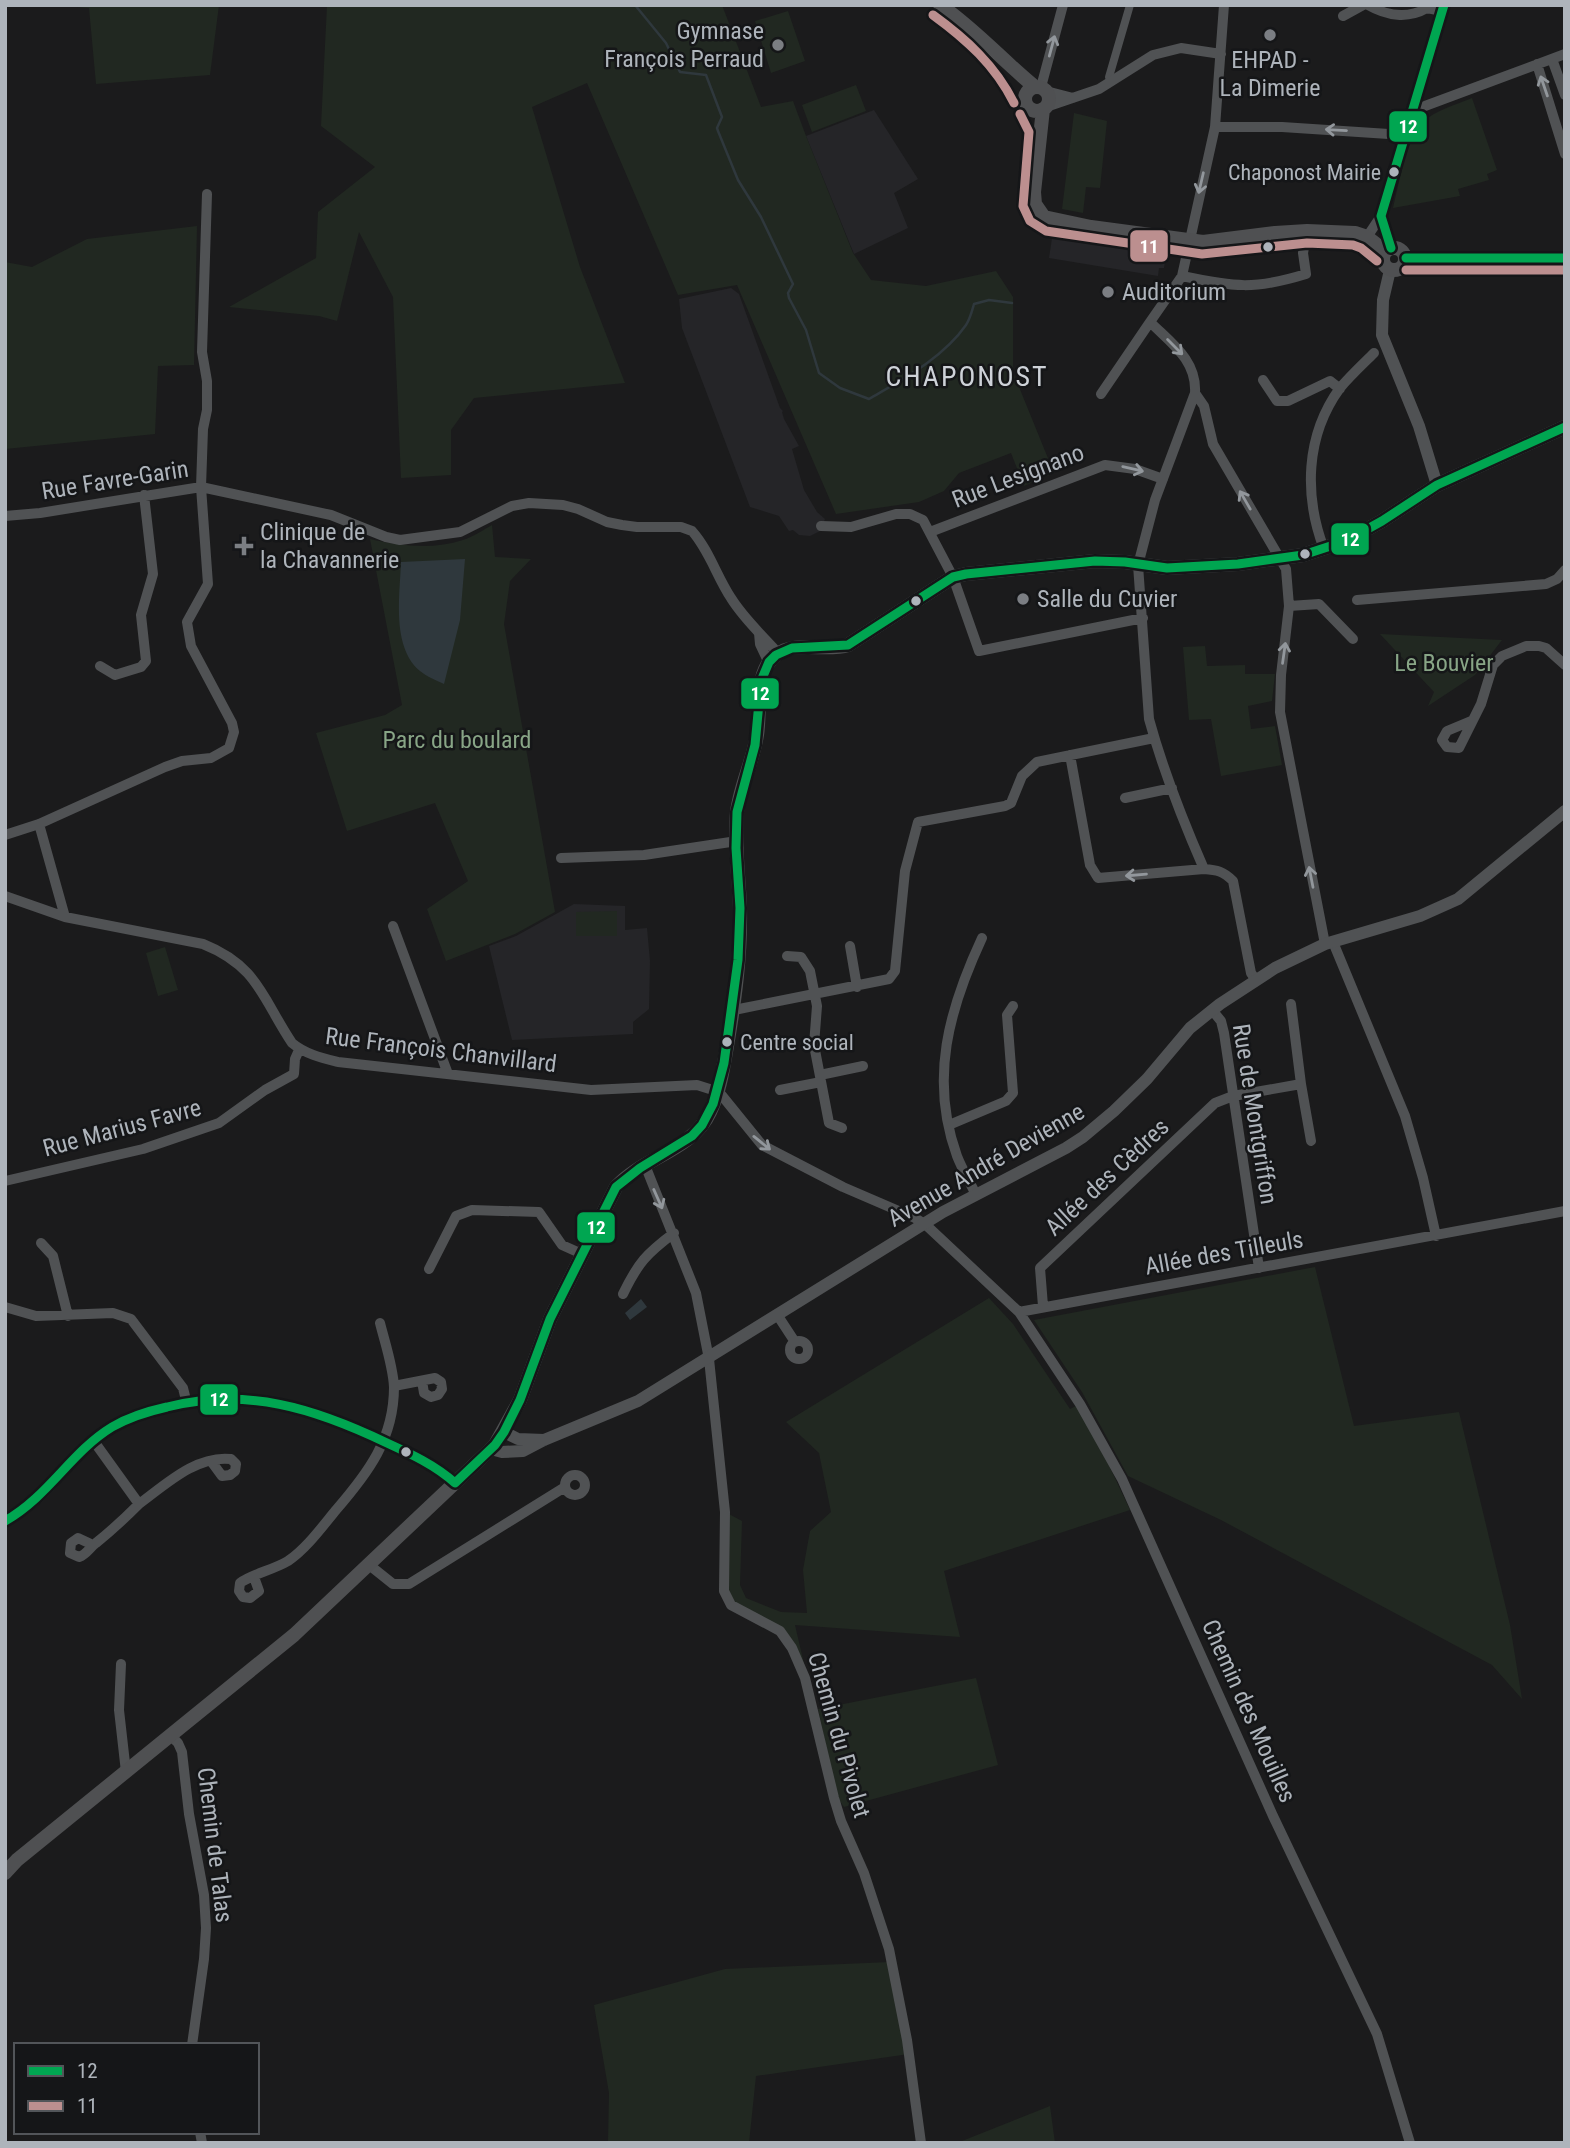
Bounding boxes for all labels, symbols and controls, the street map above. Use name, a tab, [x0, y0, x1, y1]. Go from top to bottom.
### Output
place label: Gymnase François Perraud	[604, 17, 764, 73]
marker: EHPAD - La Dimerie	[1262, 27, 1278, 43]
one-way arrow	[1046, 35, 1059, 58]
marker: Gymnase François Perraud	[770, 37, 786, 53]
place label: EHPAD - La Dimerie	[1219, 46, 1321, 102]
one-way arrow	[1537, 75, 1549, 97]
line badge: 12	[1388, 110, 1428, 143]
text: 12	[1398, 115, 1418, 138]
one-way arrow	[1325, 124, 1348, 137]
place label: Chaponost Mairie	[1228, 160, 1381, 185]
marker: Chaponost Mairie	[1387, 165, 1401, 179]
one-way arrow	[1194, 171, 1207, 194]
line badge: 11	[1129, 229, 1169, 263]
text: 11	[1139, 235, 1159, 258]
unlabelled marker	[1261, 240, 1275, 254]
place label: Auditorium	[1122, 278, 1226, 306]
marker: Auditorium	[1100, 284, 1116, 300]
one-way arrow	[1167, 339, 1184, 356]
district label: CHAPONOST	[885, 360, 1049, 393]
street label: Rue Lesignano	[948, 438, 1088, 514]
street label: Rue Favre-Garin	[40, 455, 190, 505]
one-way arrow	[1121, 463, 1143, 476]
one-way arrow	[1238, 490, 1252, 510]
place label: Clinique de la Chavannerie	[260, 518, 399, 574]
line badge: 12	[1330, 522, 1370, 556]
text: 12	[1340, 528, 1360, 551]
marker: Clinique de la Chavannerie	[234, 536, 254, 556]
unlabelled marker	[1298, 547, 1312, 561]
place label: Salle du Cuvier	[1037, 585, 1177, 613]
marker: Salle du Cuvier	[1015, 591, 1031, 607]
unlabelled marker	[909, 594, 923, 608]
one-way arrow	[1277, 642, 1290, 665]
park label: Le Bouvier	[1394, 649, 1494, 677]
line badge: 12	[740, 677, 780, 710]
text: 12	[750, 682, 770, 705]
park label: Parc du boulard	[383, 726, 531, 754]
one-way arrow	[1304, 866, 1318, 889]
one-way arrow	[1125, 869, 1147, 882]
street label: Rue François Chanvillard	[324, 1022, 558, 1078]
street label: Rue de Montgriffon	[1227, 1022, 1283, 1206]
place label: Centre social	[740, 1030, 854, 1055]
marker: Centre social	[720, 1035, 734, 1049]
street label: Rue Marius Favre	[40, 1093, 204, 1163]
street label: Avenue André Devienne	[883, 1097, 1089, 1233]
street label: Allée des Cèdres	[1039, 1113, 1175, 1241]
one-way arrow	[753, 1136, 771, 1151]
one-way arrow	[652, 1188, 665, 1209]
line badge: 12	[576, 1211, 616, 1244]
text: 12	[586, 1216, 606, 1239]
street label: Allée des Tilleuls	[1143, 1225, 1305, 1281]
line badge: 12	[199, 1383, 239, 1416]
text: 12	[209, 1388, 229, 1411]
unlabelled marker	[399, 1445, 413, 1459]
street label: Chemin des Mouilles	[1196, 1615, 1302, 1807]
street label: Chemin du Pivolet	[802, 1649, 876, 1821]
street label: Chemin de Talas	[192, 1766, 238, 1924]
legend	[14, 2043, 259, 2134]
text: 12	[77, 2059, 98, 2083]
text: 11	[77, 2094, 98, 2118]

